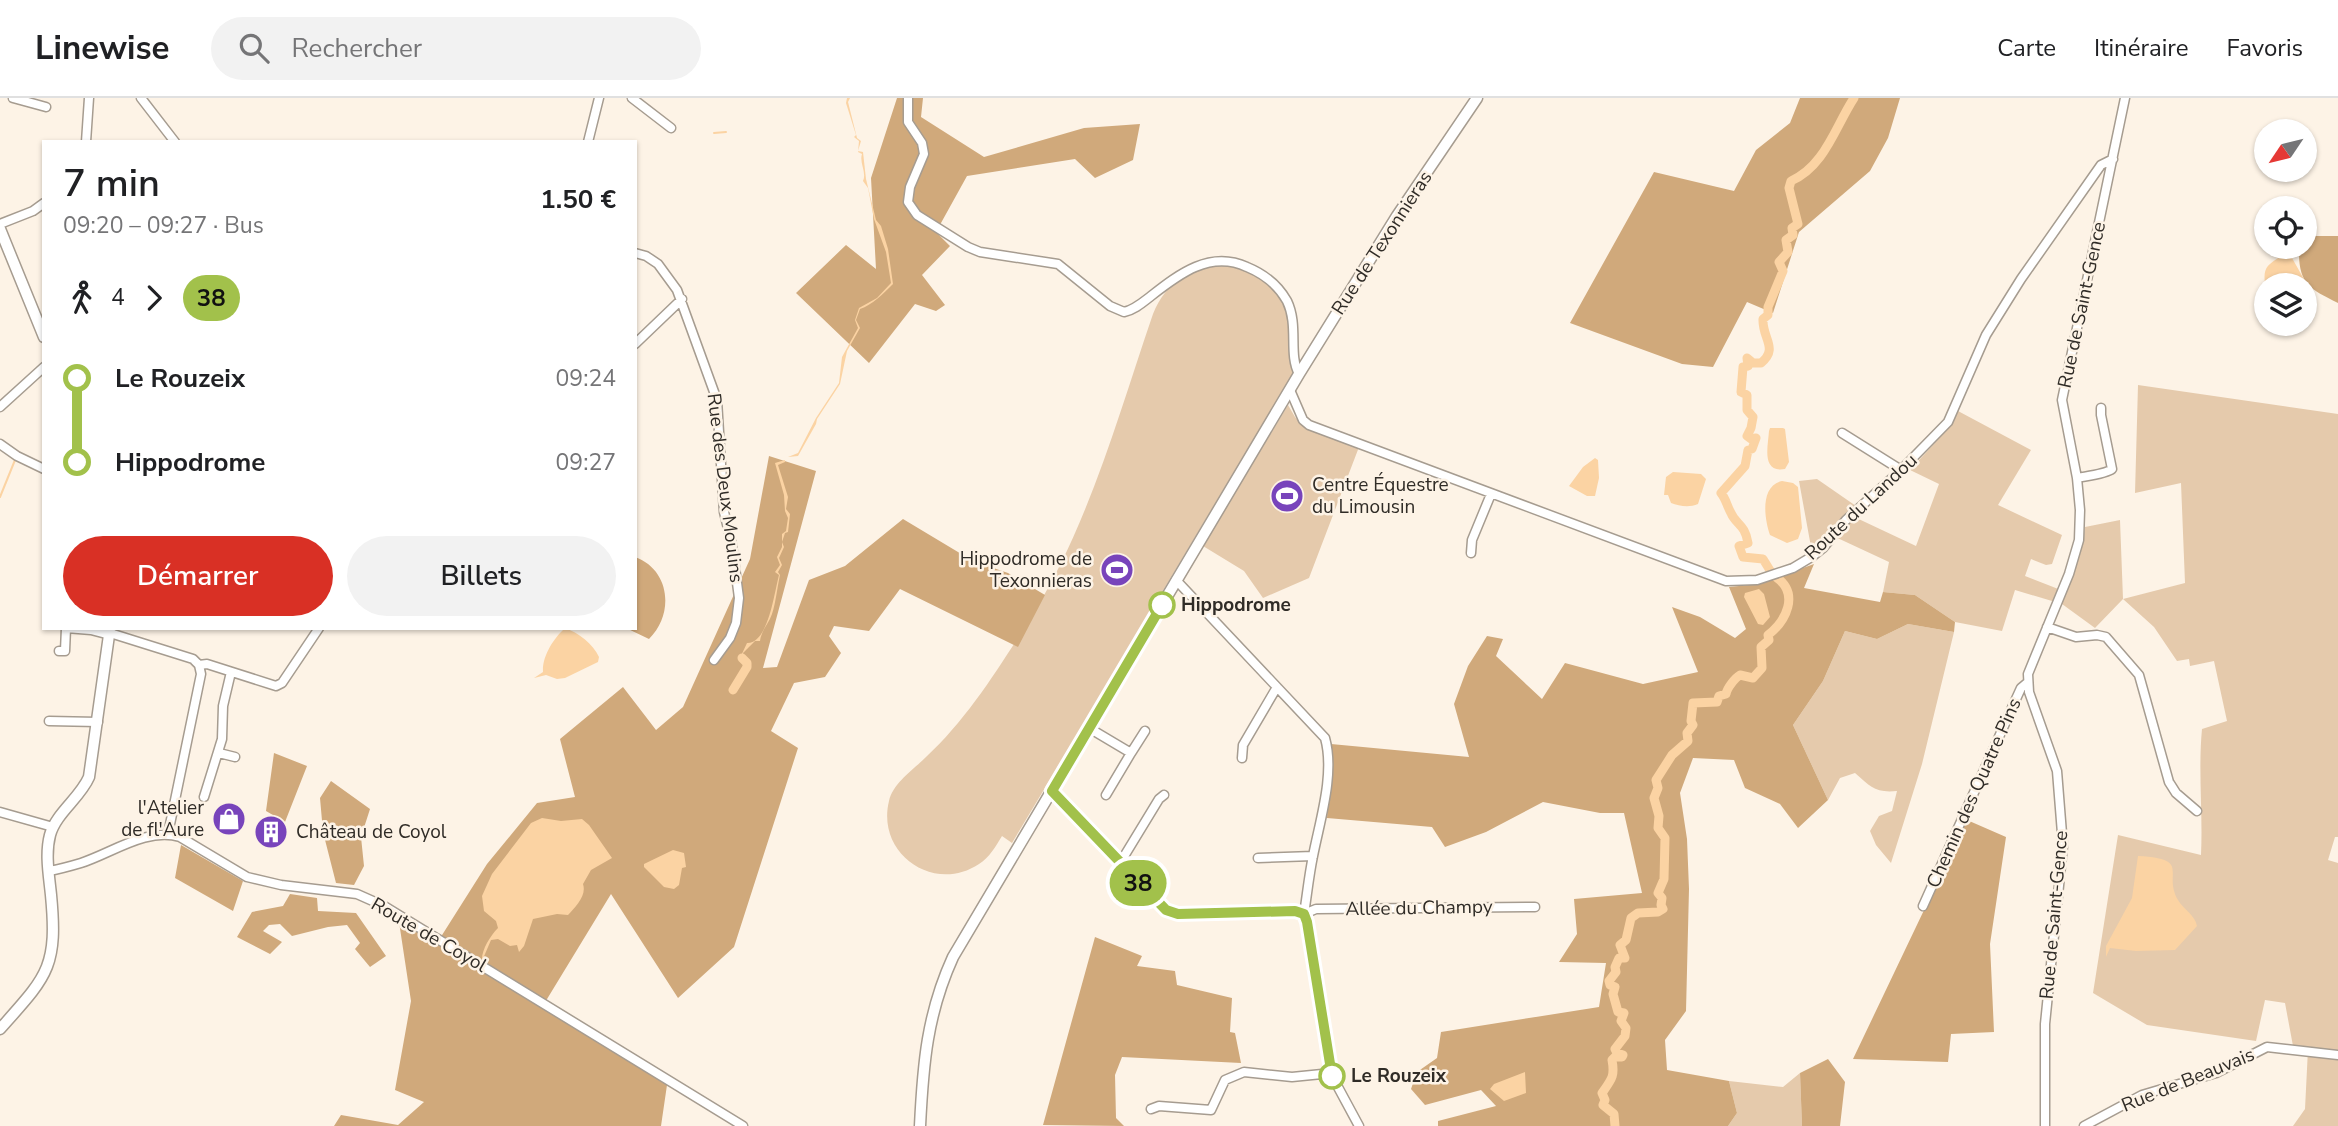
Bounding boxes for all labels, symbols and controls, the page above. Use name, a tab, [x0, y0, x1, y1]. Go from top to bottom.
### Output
search box	[211, 17, 701, 80]
text: Linewise	[35, 26, 169, 71]
icon: search	[235, 29, 273, 67]
text: Rechercher	[291, 31, 422, 66]
text: Carte	[1997, 32, 2056, 64]
text: Itinéraire	[2094, 32, 2188, 64]
text: Favoris	[2226, 32, 2303, 64]
north arrow	[2254, 119, 2317, 182]
map controls	[2254, 119, 2317, 336]
text: 7 min	[63, 158, 160, 209]
street label: Rue de Texonnieras	[1326, 166, 1438, 320]
text: 1.50 €	[540, 182, 616, 217]
button: locate	[2254, 196, 2317, 259]
text: 09:20 – 09:27 · Bus	[63, 210, 264, 241]
street label: Rue de Saint-Gence	[2052, 219, 2112, 391]
button: layers	[2254, 273, 2317, 336]
icon: walk	[63, 279, 101, 317]
icon: forward	[135, 279, 173, 317]
text: 4	[111, 282, 125, 313]
text: 38	[197, 282, 226, 314]
text: Le Rouzeix	[115, 361, 245, 396]
text: 09:24	[556, 363, 616, 394]
street label: Rue des Deux Moulins	[700, 392, 750, 584]
text: Hippodrome	[115, 445, 265, 480]
text: 09:27	[556, 447, 616, 478]
street label: Route du Landou	[1799, 448, 1923, 566]
place label: Centre Équestre du Limousin	[1312, 472, 1449, 520]
sports icon: Centre Équestre du Limousin	[1268, 477, 1306, 515]
button: Démarrer	[63, 536, 333, 616]
button: Billets	[347, 536, 616, 616]
place label: Hippodrome de Texonnieras	[960, 546, 1092, 594]
sports icon: Hippodrome de Texonnieras	[1098, 551, 1136, 589]
marker: Hippodrome	[1149, 592, 1175, 618]
place label: Hippodrome	[1181, 592, 1291, 618]
street label: Chemin des Quatre Pins	[1920, 694, 2028, 892]
place label: l'Atelier de fl'Aure	[121, 795, 204, 843]
shop icon: l'Atelier de fl'Aure	[210, 800, 248, 838]
building icon: Château de Coyol	[252, 813, 290, 851]
place label: Château de Coyol	[296, 819, 447, 845]
street label: Rue de Saint-Gence	[2034, 830, 2074, 1000]
line badge: 38	[1106, 860, 1170, 906]
text: 38	[1124, 867, 1152, 899]
street label: Route de Coyol	[366, 891, 492, 979]
street label: Allée du Champy	[1345, 894, 1493, 922]
street label: Rue de Beauvais	[2118, 1041, 2258, 1119]
marker: Le Rouzeix	[1319, 1063, 1345, 1089]
place label: Le Rouzeix	[1351, 1063, 1447, 1089]

